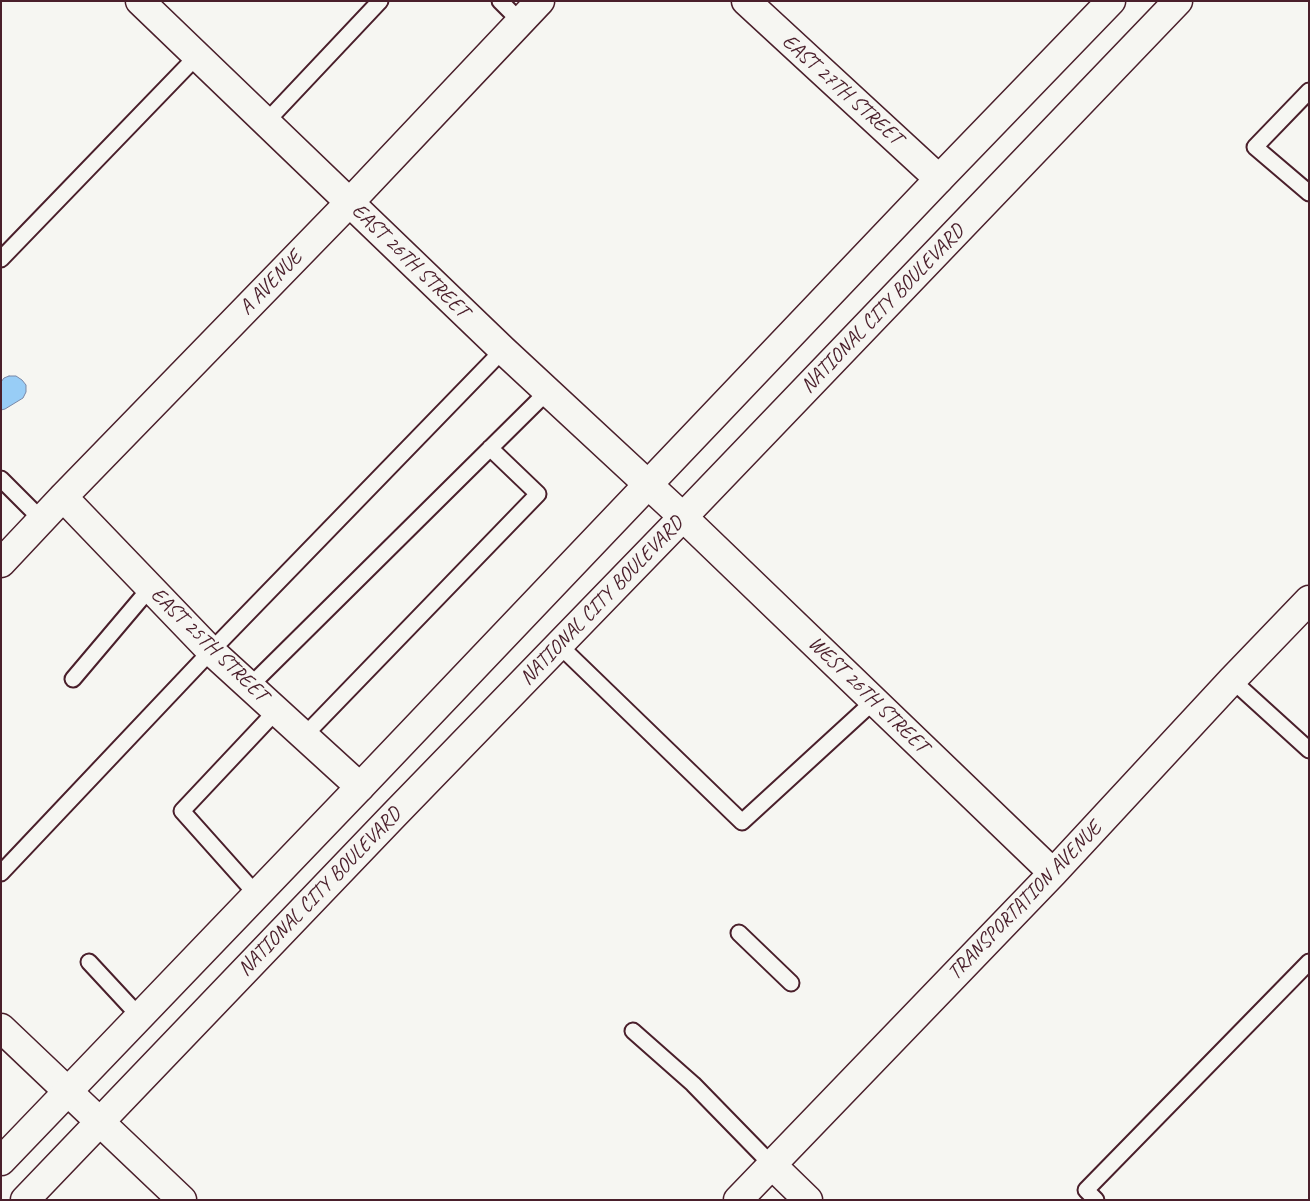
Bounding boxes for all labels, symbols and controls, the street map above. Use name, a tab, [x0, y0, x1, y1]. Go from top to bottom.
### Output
street label: EAST 27TH STREET	[776, 29, 908, 151]
street label: EAST 26TH STREET	[346, 199, 474, 323]
street label: NATIONAL CITY BOULEVARD	[796, 219, 970, 399]
street label: A AVENUE	[234, 246, 308, 320]
street label: NATIONAL CITY BOULEVARD	[515, 511, 689, 691]
street label: EAST 25TH STREET	[145, 583, 273, 707]
street label: WEST 26TH STREET	[802, 631, 934, 759]
street label: NATIONAL CITY BOULEVARD	[233, 802, 407, 982]
street label: TRANSPORTATION AVENUE	[943, 816, 1107, 986]

